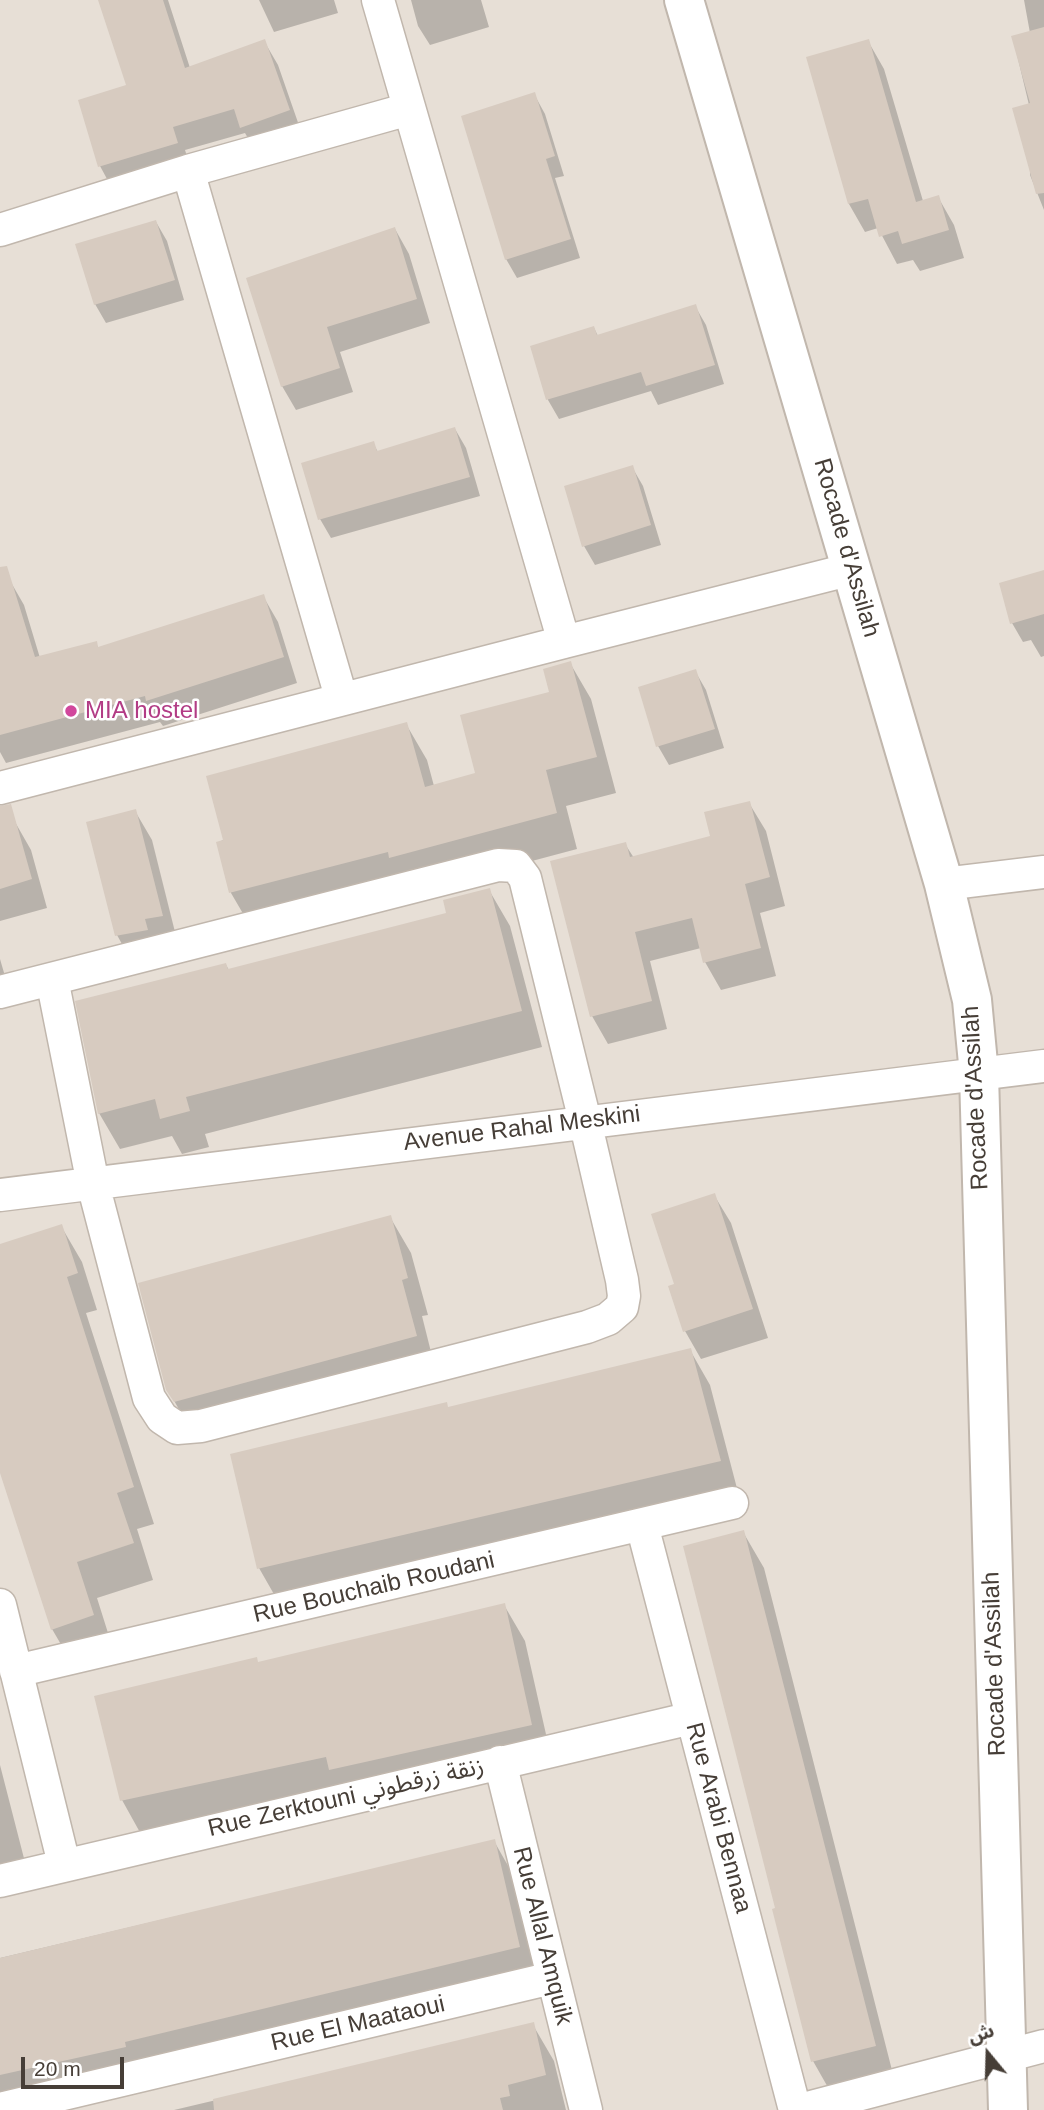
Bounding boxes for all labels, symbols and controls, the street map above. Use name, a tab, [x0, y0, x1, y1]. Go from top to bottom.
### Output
street label: Rocade d'Assilah	[807, 455, 885, 641]
place label: MIA hostel	[85, 697, 198, 725]
marker: MIA hostel	[63, 703, 79, 719]
street label: Rocade d'Assilah	[957, 1005, 995, 1191]
street label: Avenue Rahal Meskini	[402, 1100, 642, 1158]
street label: Rue Bouchaib Roudani	[251, 1546, 497, 1630]
street label: Rocade d'Assilah	[977, 1571, 1013, 1757]
street label: Rue Arabi Bennaa	[679, 1720, 757, 1916]
street label: Rue Zerktouni زنقة زرقطوني	[205, 1752, 487, 1844]
street label: Rue Allal Amquik	[506, 1844, 578, 2028]
street label: Rue El Maataoui	[268, 1990, 448, 2058]
north arrow	[953, 2019, 1023, 2089]
text: ش	[965, 2020, 997, 2048]
scale bar	[24, 2044, 128, 2088]
text: 20 m	[34, 2057, 81, 2080]

